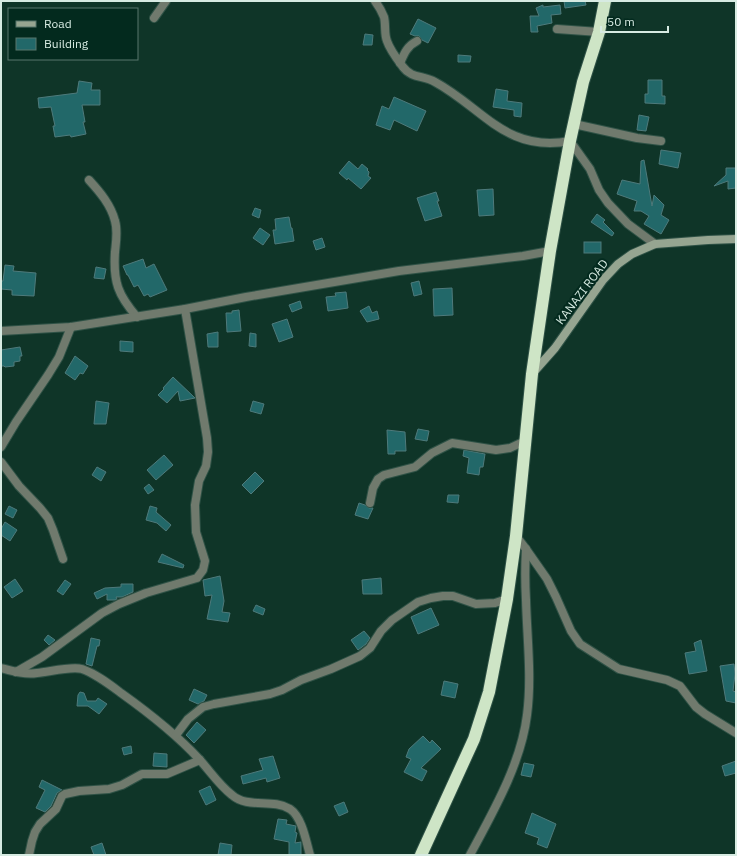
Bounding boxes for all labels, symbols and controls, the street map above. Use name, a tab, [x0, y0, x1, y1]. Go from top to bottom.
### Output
legend	[8, 8, 138, 60]
scale bar	[601, 8, 668, 34]
text: 50 m	[607, 14, 635, 29]
text: Road	[44, 16, 72, 31]
text: Building	[44, 36, 89, 51]
street label: KANAZI ROAD	[552, 256, 611, 327]

